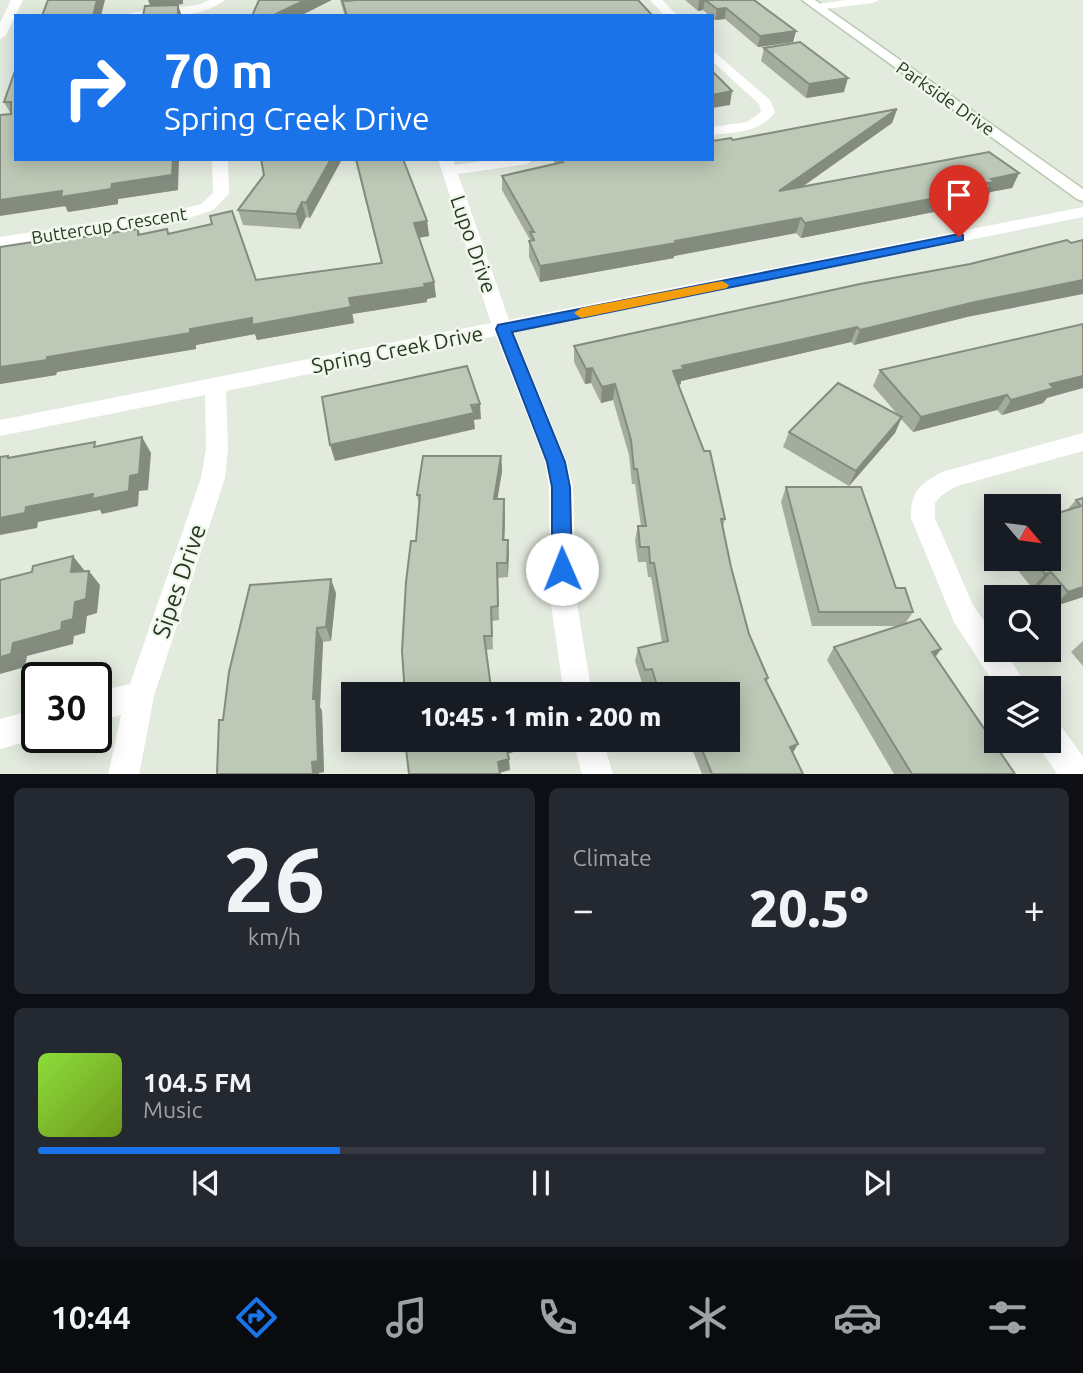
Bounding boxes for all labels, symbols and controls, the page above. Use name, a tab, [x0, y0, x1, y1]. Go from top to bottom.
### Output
icon: right	[49, 42, 140, 133]
text: 70 m	[164, 42, 273, 97]
street label: Parkside Drive	[893, 57, 999, 139]
text: Spring Creek Drive	[164, 100, 430, 136]
pin	[929, 165, 989, 237]
icon: arrive	[940, 176, 978, 214]
street label: Lupo Drive	[446, 192, 502, 296]
street label: Buttercup Crescent	[30, 203, 188, 247]
street label: Spring Creek Drive	[309, 321, 485, 377]
north arrow	[984, 494, 1060, 570]
map controls	[984, 494, 1061, 753]
street label: Sipes Drive	[147, 521, 211, 641]
position arrow	[525, 532, 599, 606]
button: search	[984, 585, 1061, 662]
speed limit sign: 30	[21, 662, 112, 753]
button: layers	[984, 676, 1061, 753]
text: 10:45 · 1 min · 200 m	[420, 702, 661, 731]
text: 26	[223, 827, 326, 929]
text: Climate	[573, 845, 652, 870]
text: 20.5°	[749, 879, 869, 937]
text: −	[573, 888, 594, 930]
text: +	[1024, 888, 1045, 930]
text: km/h	[248, 924, 301, 949]
text: 104.5 FM	[143, 1068, 252, 1097]
text: Music	[143, 1097, 202, 1122]
icon: previous	[187, 1164, 225, 1202]
icon: pause	[522, 1164, 560, 1202]
icon: next	[858, 1164, 896, 1202]
icon: directions	[232, 1293, 281, 1342]
icon: music	[382, 1293, 431, 1342]
icon: phone	[533, 1293, 582, 1342]
icon: climate	[683, 1293, 732, 1342]
icon: car	[833, 1293, 882, 1342]
icon: filters	[983, 1293, 1032, 1342]
text: 10:44	[51, 1299, 131, 1335]

